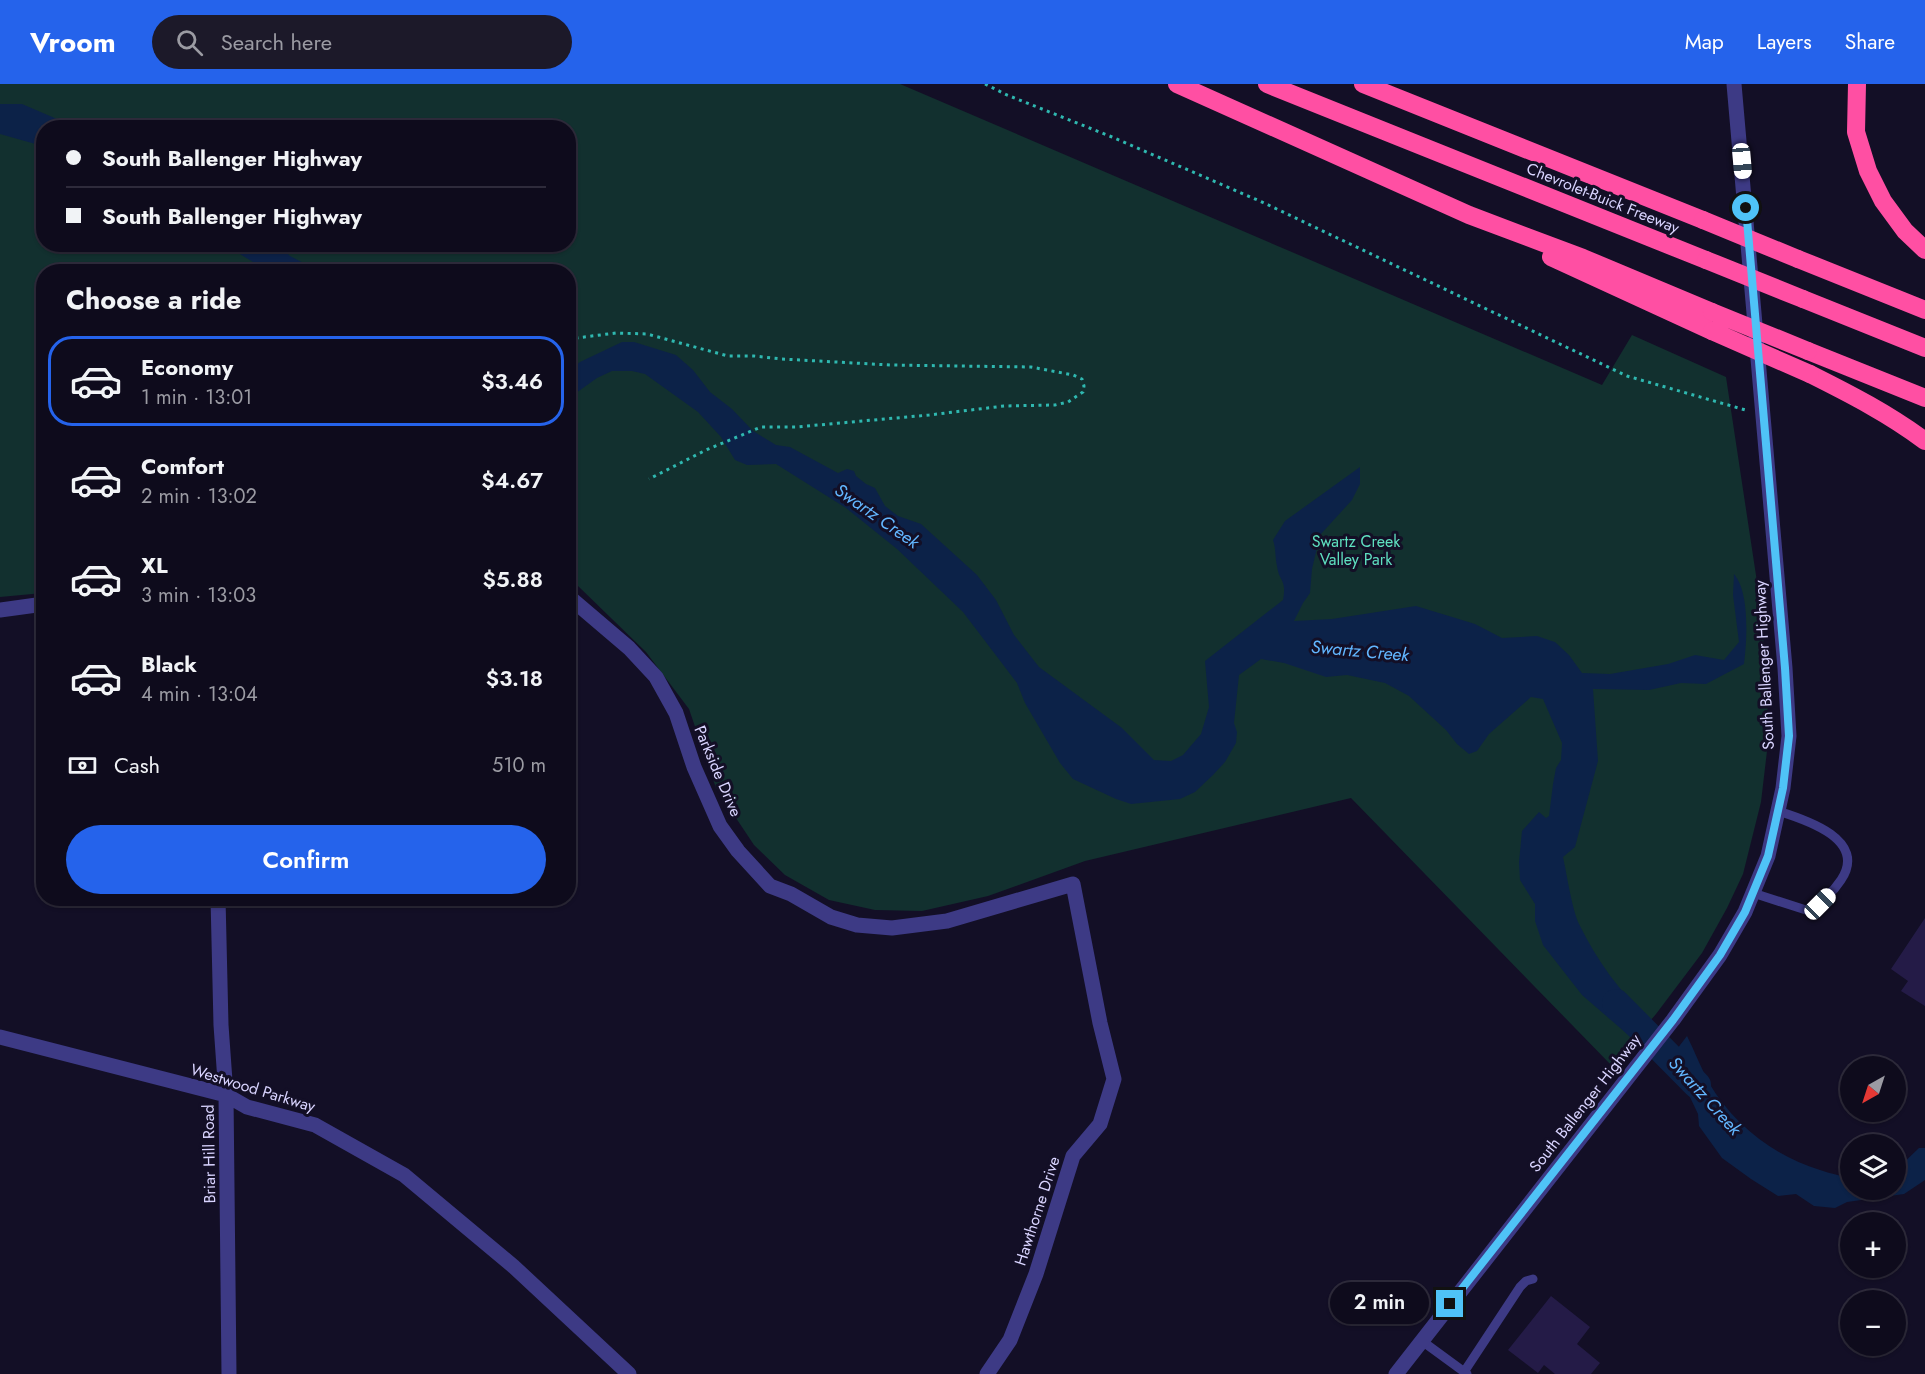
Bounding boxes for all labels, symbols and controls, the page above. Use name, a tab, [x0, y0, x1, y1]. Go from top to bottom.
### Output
search box	[152, 15, 572, 69]
text: Vroom	[30, 22, 116, 63]
icon: search	[173, 26, 206, 59]
text: Search here	[221, 26, 332, 58]
text: Map	[1685, 27, 1724, 57]
text: Layers	[1757, 27, 1812, 57]
text: Share	[1845, 27, 1895, 57]
text: South Ballenger Highway	[102, 142, 362, 174]
car	[1731, 142, 1753, 180]
street label: Chevrolet-Buick Freeway	[1523, 157, 1684, 240]
route start	[1732, 194, 1759, 221]
text: South Ballenger Highway	[102, 200, 362, 232]
text: Choose a ride	[66, 280, 241, 319]
text: Economy	[141, 351, 233, 383]
icon: car	[69, 354, 123, 408]
text: $3.46	[481, 365, 543, 397]
text: 1 min · 13:01	[141, 383, 252, 412]
text: Comfort	[141, 450, 224, 482]
icon: car	[69, 453, 123, 507]
text: $4.67	[481, 464, 543, 496]
water label: Swartz Creek	[829, 477, 926, 556]
text: 2 min · 13:02	[141, 482, 257, 511]
park label: Swartz Creek Valley Park	[1312, 530, 1401, 571]
text: XL	[141, 549, 168, 581]
icon: car	[69, 552, 123, 606]
text: $5.88	[483, 563, 543, 595]
street label: South Ballenger Highway	[1748, 579, 1780, 750]
text: 3 min · 13:03	[141, 581, 256, 610]
water label: Swartz Creek	[1310, 634, 1411, 668]
text: Black	[141, 648, 197, 680]
icon: car	[69, 651, 123, 705]
text: $3.18	[486, 662, 543, 694]
text: 4 min · 13:04	[141, 680, 258, 709]
street label: Parkside Drive	[688, 722, 748, 820]
icon: cash	[66, 749, 99, 782]
text: Cash	[114, 749, 160, 781]
text: 510 m	[492, 751, 546, 780]
button: Confirm	[66, 825, 546, 894]
car	[1801, 885, 1839, 923]
street label: South Ballenger Highway	[1524, 1028, 1647, 1177]
water label: Swartz Creek	[1662, 1051, 1748, 1142]
north arrow	[1840, 1056, 1906, 1122]
map controls	[1840, 1056, 1906, 1356]
street label: Westwood Parkway	[188, 1058, 319, 1118]
street label: Briar Hill Road	[197, 1104, 221, 1204]
button: layers	[1840, 1134, 1906, 1200]
street label: Hawthorne Drive	[1009, 1154, 1065, 1268]
button: +	[1840, 1212, 1906, 1278]
callout: 2 min	[1330, 1283, 1429, 1325]
text: 2 min	[1354, 1288, 1405, 1317]
route end	[1436, 1290, 1463, 1317]
button: −	[1840, 1290, 1906, 1356]

